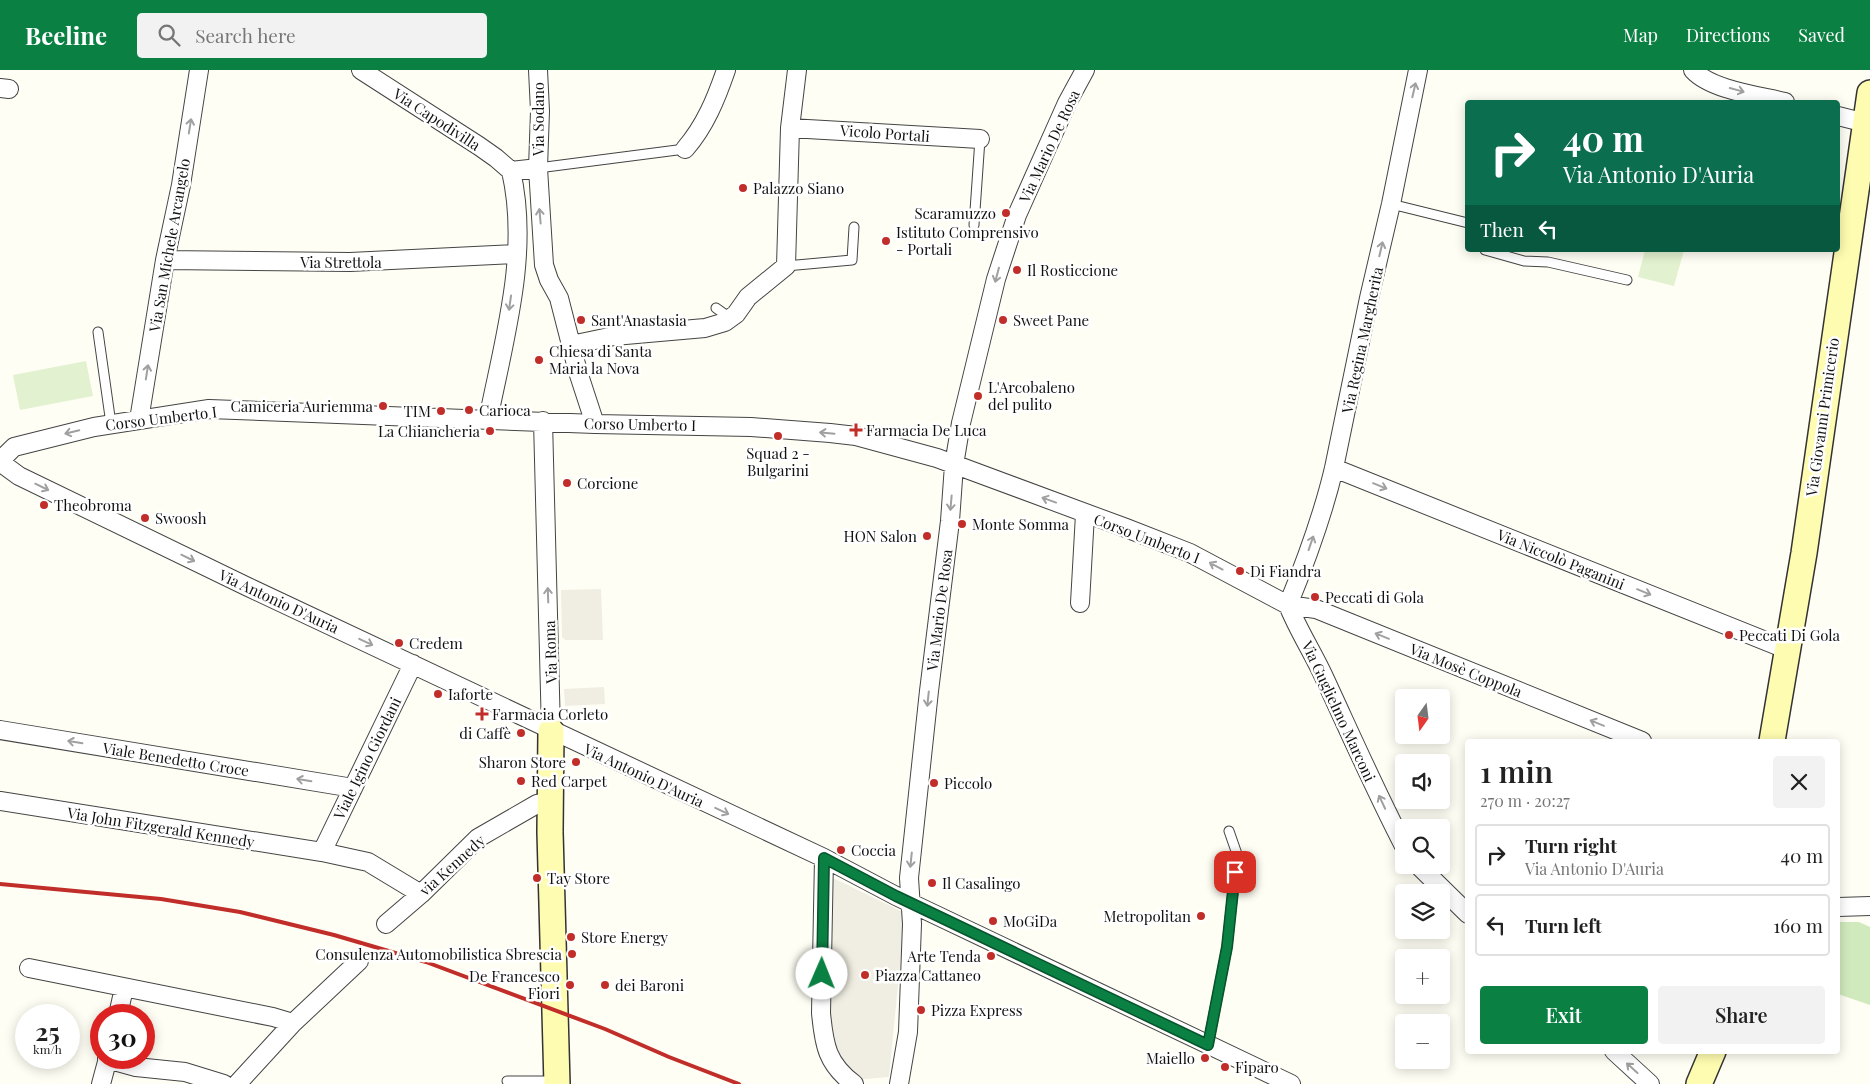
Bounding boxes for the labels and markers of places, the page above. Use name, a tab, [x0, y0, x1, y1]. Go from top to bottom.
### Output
place label: Palazzo Siano	[753, 178, 844, 198]
marker: Palazzo Siano	[737, 182, 749, 194]
place label: Scaramuzzo	[914, 203, 996, 223]
marker: Scaramuzzo	[1000, 207, 1012, 219]
place label: Istituto Comprensivo - Portali	[896, 222, 1039, 259]
marker: Istituto Comprensivo - Portali	[880, 235, 892, 247]
place label: Il Rosticcione	[1027, 260, 1118, 280]
marker: Il Rosticcione	[1011, 264, 1023, 276]
place label: Sant'Anastasia	[591, 310, 687, 330]
place label: Sweet Pane	[1013, 310, 1089, 330]
marker: Sant'Anastasia	[575, 314, 587, 326]
marker: Sweet Pane	[997, 314, 1009, 326]
place label: Chiesa di Santa Maria la Nova	[549, 341, 653, 378]
marker: Chiesa di Santa Maria la Nova	[533, 354, 545, 366]
place label: L'Arcobaleno del pulito	[988, 377, 1075, 414]
marker: L'Arcobaleno del pulito	[972, 390, 984, 402]
place label: Camiceria Auriemma	[231, 396, 374, 416]
marker: Camiceria Auriemma	[377, 400, 389, 412]
place label: Carioca	[479, 400, 531, 420]
place label: TIM	[404, 401, 431, 421]
marker: Carioca	[463, 404, 475, 416]
marker: TIM	[435, 405, 447, 417]
place label: Farmacia De Luca	[866, 420, 987, 440]
place label: La Chiancheria	[378, 421, 481, 441]
marker: Farmacia De Luca	[850, 424, 862, 436]
marker: La Chiancheria	[484, 425, 496, 437]
marker: Squad 2 - Bulgarini	[772, 430, 784, 442]
place label: Squad 2 - Bulgarini	[746, 443, 810, 480]
place label: Corcione	[577, 473, 638, 493]
marker: Corcione	[561, 477, 573, 489]
place label: Theobroma	[54, 495, 132, 515]
marker: Theobroma	[38, 499, 50, 511]
place label: Swoosh	[155, 508, 207, 528]
marker: Swoosh	[139, 512, 151, 524]
place label: Monte Somma	[972, 514, 1070, 534]
marker: Monte Somma	[956, 518, 968, 530]
place label: HON Salon	[844, 526, 917, 546]
marker: HON Salon	[921, 530, 933, 542]
place label: Di Fiandra	[1250, 561, 1322, 581]
marker: Di Fiandra	[1234, 565, 1246, 577]
place label: Peccati di Gola	[1325, 587, 1424, 607]
marker: Peccati di Gola	[1309, 591, 1321, 603]
place label: Peccati Di Gola	[1739, 625, 1841, 645]
marker: Peccati Di Gola	[1723, 629, 1735, 641]
place label: Credem	[409, 633, 464, 653]
marker: Credem	[393, 637, 405, 649]
place label: Iaforte	[448, 684, 493, 704]
marker: Iaforte	[432, 688, 444, 700]
place label: Farmacia Corleto	[492, 704, 608, 724]
marker: Farmacia Corleto	[476, 708, 488, 720]
place label: di Caffè	[459, 723, 511, 743]
marker: di Caffè	[515, 727, 527, 739]
place label: Sharon Store	[479, 752, 566, 772]
marker: Sharon Store	[570, 756, 582, 768]
place label: Red Carpet	[531, 771, 608, 791]
place label: Piccolo	[944, 773, 992, 793]
marker: Red Carpet	[515, 775, 527, 787]
marker: Piccolo	[928, 777, 940, 789]
place label: Coccia	[851, 840, 897, 860]
marker: Coccia	[835, 844, 847, 856]
pin	[1214, 851, 1256, 893]
place label: Tay Store	[547, 868, 610, 888]
marker: Tay Store	[531, 872, 543, 884]
place label: Il Casalingo	[942, 873, 1021, 893]
marker: Il Casalingo	[926, 877, 938, 889]
place label: Metropolitan	[1104, 906, 1191, 926]
marker: Metropolitan	[1195, 910, 1207, 922]
place label: MoGiDa	[1003, 911, 1058, 931]
marker: MoGiDa	[987, 915, 999, 927]
place label: Store Energy	[581, 927, 668, 947]
marker: Store Energy	[565, 931, 577, 943]
place label: Consulenza Automobilistica Sbrescia	[315, 944, 563, 964]
place label: Arte Tenda	[906, 946, 982, 966]
marker: Consulenza Automobilistica Sbrescia	[566, 948, 578, 960]
marker: Arte Tenda	[985, 950, 997, 962]
place label: Piazza Cattaneo	[875, 965, 981, 985]
place label: De Francesco Fiori	[469, 966, 561, 1003]
marker: Piazza Cattaneo	[859, 969, 871, 981]
place label: dei Baroni	[615, 975, 685, 995]
marker: De Francesco Fiori	[564, 979, 576, 991]
marker: dei Baroni	[599, 979, 611, 991]
place label: Pizza Express	[931, 1000, 1023, 1020]
marker: Pizza Express	[915, 1004, 927, 1016]
place label: Maiello	[1146, 1048, 1195, 1068]
marker: Maiello	[1199, 1052, 1211, 1064]
place label: Fiparo	[1235, 1057, 1279, 1077]
marker: Fiparo	[1219, 1061, 1231, 1073]

